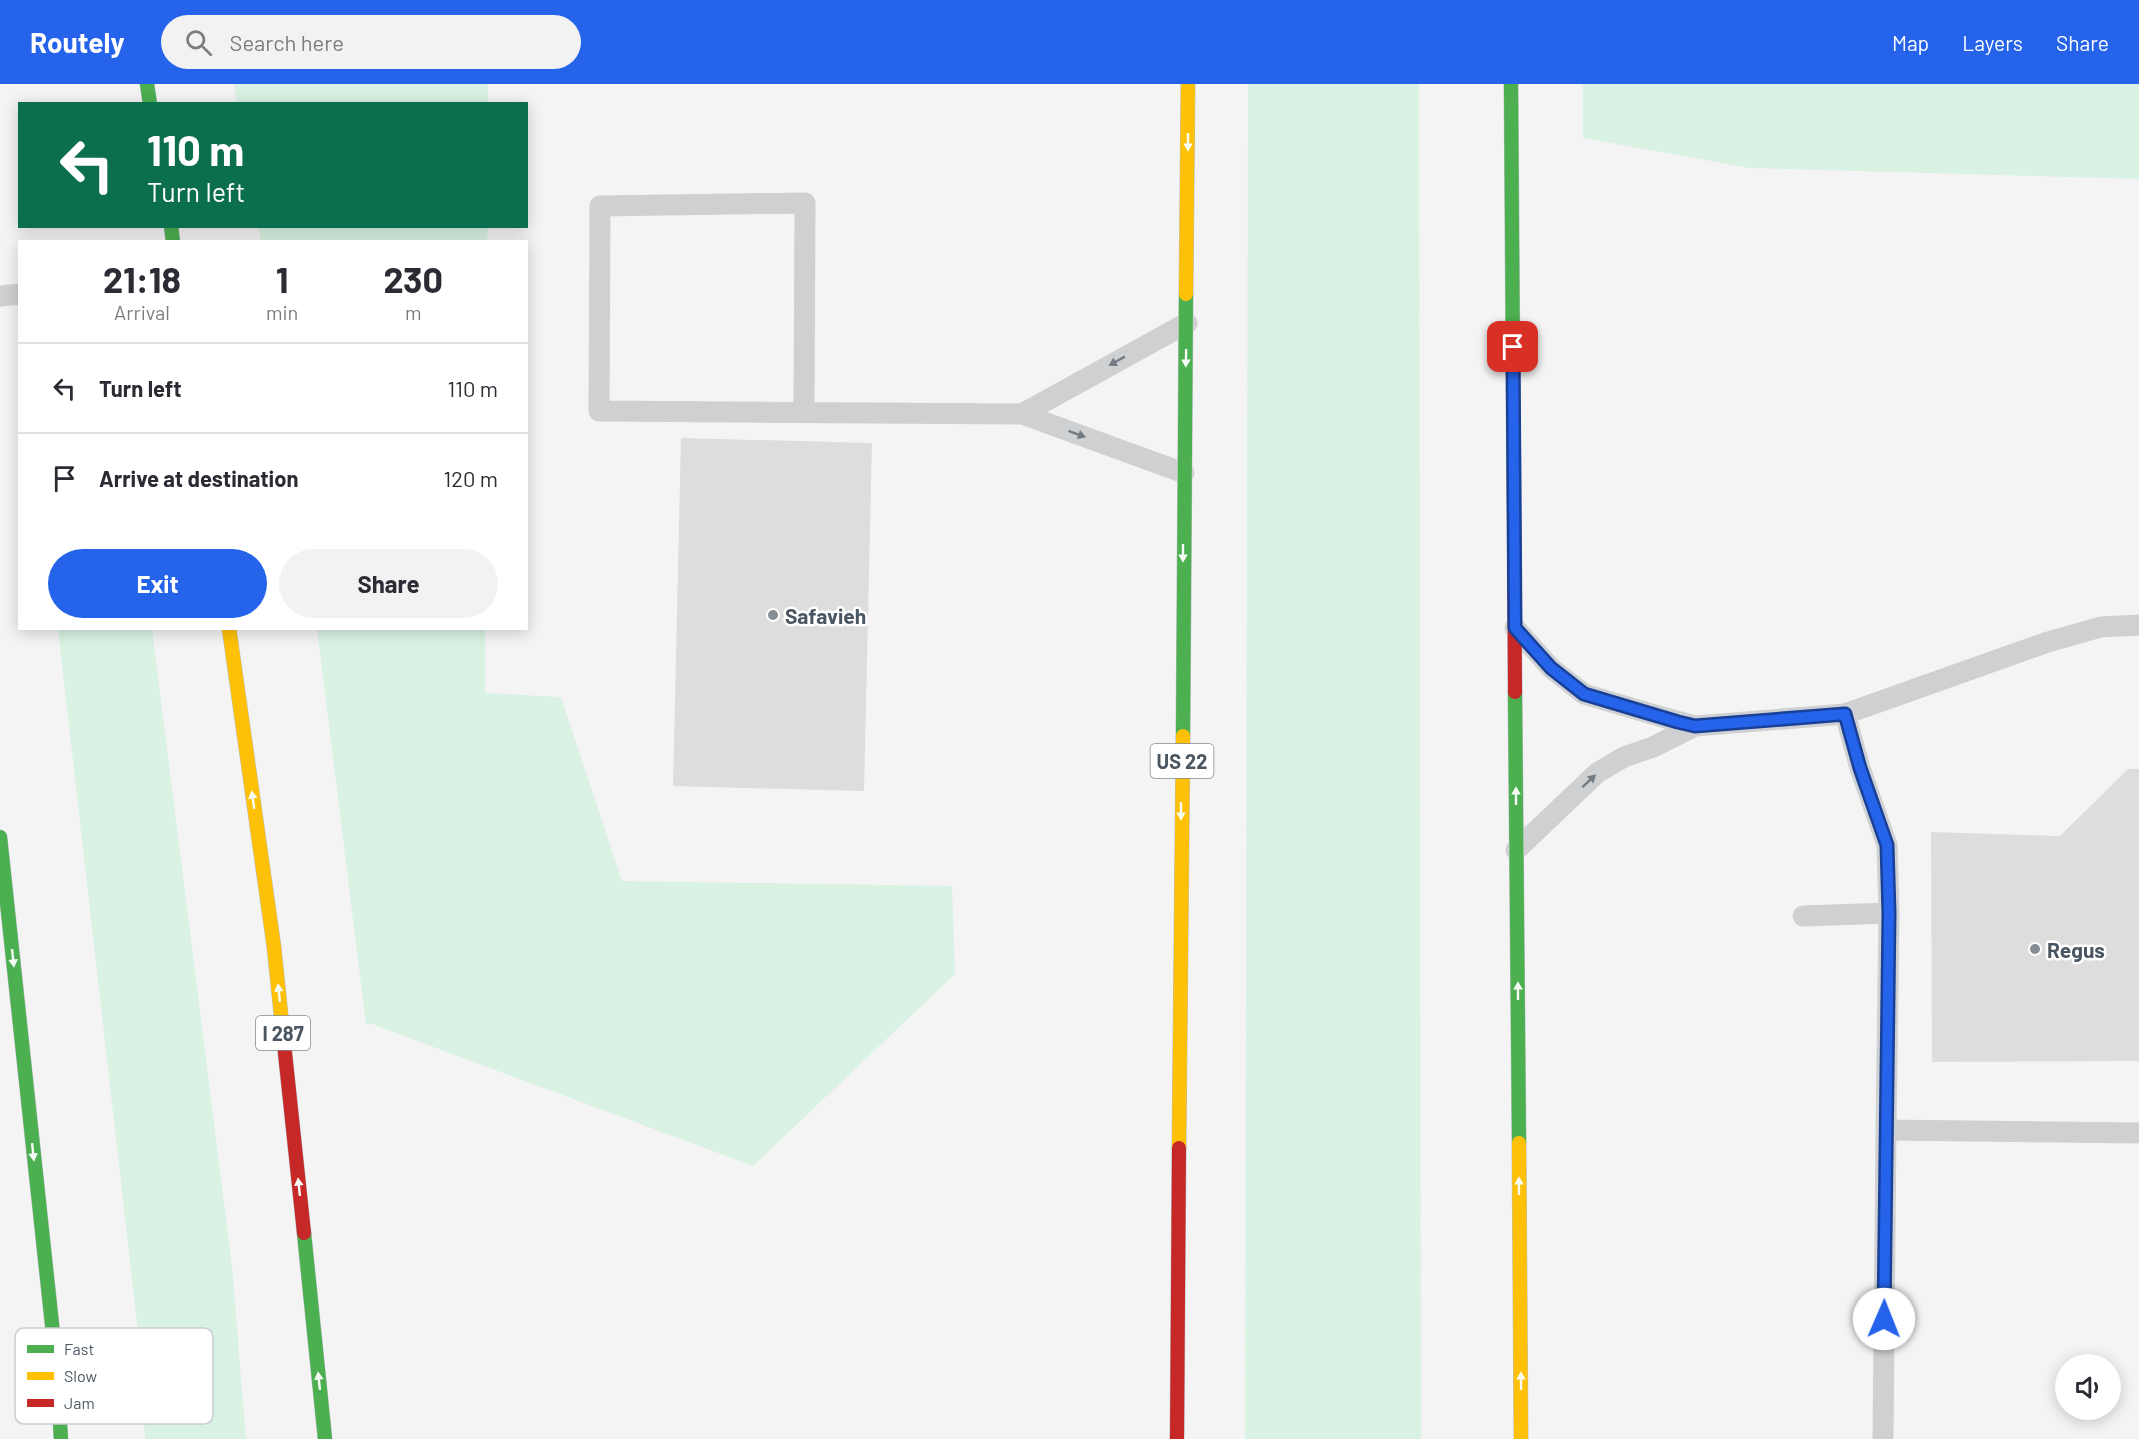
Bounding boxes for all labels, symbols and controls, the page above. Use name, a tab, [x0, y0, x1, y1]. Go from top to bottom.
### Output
search box	[161, 15, 581, 69]
text: Routely	[30, 25, 125, 59]
icon: search	[182, 26, 215, 59]
text: Search here	[230, 29, 344, 55]
text: Map	[1892, 30, 1929, 55]
text: Layers	[1962, 30, 2023, 55]
text: Share	[2056, 30, 2109, 55]
text: 110 m	[147, 124, 244, 174]
icon: left	[48, 126, 126, 204]
one-way arrow	[1183, 133, 1193, 152]
text: Turn left	[147, 175, 245, 207]
text: 21:18	[103, 257, 181, 300]
text: 1	[276, 257, 289, 300]
text: 230	[383, 257, 443, 300]
text: Arrival	[114, 300, 170, 324]
text: min	[266, 300, 298, 324]
text: m	[405, 300, 421, 324]
pin	[1487, 321, 1538, 372]
icon: arrive	[1496, 330, 1529, 363]
one-way arrow	[1181, 349, 1191, 368]
one-way arrow	[1109, 356, 1126, 366]
icon: left	[48, 372, 81, 405]
text: Turn left	[99, 375, 182, 401]
text: 110 m	[448, 375, 498, 401]
one-way arrow	[1068, 429, 1086, 439]
icon: arrive	[48, 462, 81, 495]
text: Arrive at destination	[99, 465, 298, 491]
text: 120 m	[443, 465, 498, 491]
one-way arrow	[1178, 544, 1188, 563]
button: Exit	[48, 549, 267, 618]
button: Share	[279, 549, 498, 618]
place label: Safavieh	[785, 603, 866, 628]
marker: Safavieh	[766, 608, 780, 622]
road number: US 22	[1150, 744, 1214, 778]
one-way arrow	[1582, 774, 1596, 788]
one-way arrow	[1511, 786, 1521, 805]
one-way arrow	[249, 790, 258, 809]
one-way arrow	[1176, 802, 1186, 821]
place label: Regus	[2047, 937, 2105, 962]
marker: Regus	[2028, 942, 2042, 956]
one-way arrow	[8, 949, 18, 968]
one-way arrow	[1513, 981, 1522, 1000]
one-way arrow	[274, 983, 284, 1002]
road number: I 287	[256, 1016, 310, 1050]
one-way arrow	[29, 1142, 38, 1161]
one-way arrow	[1514, 1176, 1524, 1195]
one-way arrow	[294, 1177, 304, 1196]
position arrow	[1852, 1287, 1916, 1351]
legend	[15, 1328, 213, 1424]
text: Fast	[64, 1339, 94, 1358]
map controls	[2055, 1354, 2121, 1420]
button: sound	[2055, 1354, 2121, 1420]
text: Slow	[64, 1366, 97, 1385]
one-way arrow	[314, 1371, 324, 1390]
one-way arrow	[1516, 1371, 1526, 1390]
text: Jam	[64, 1393, 95, 1412]

